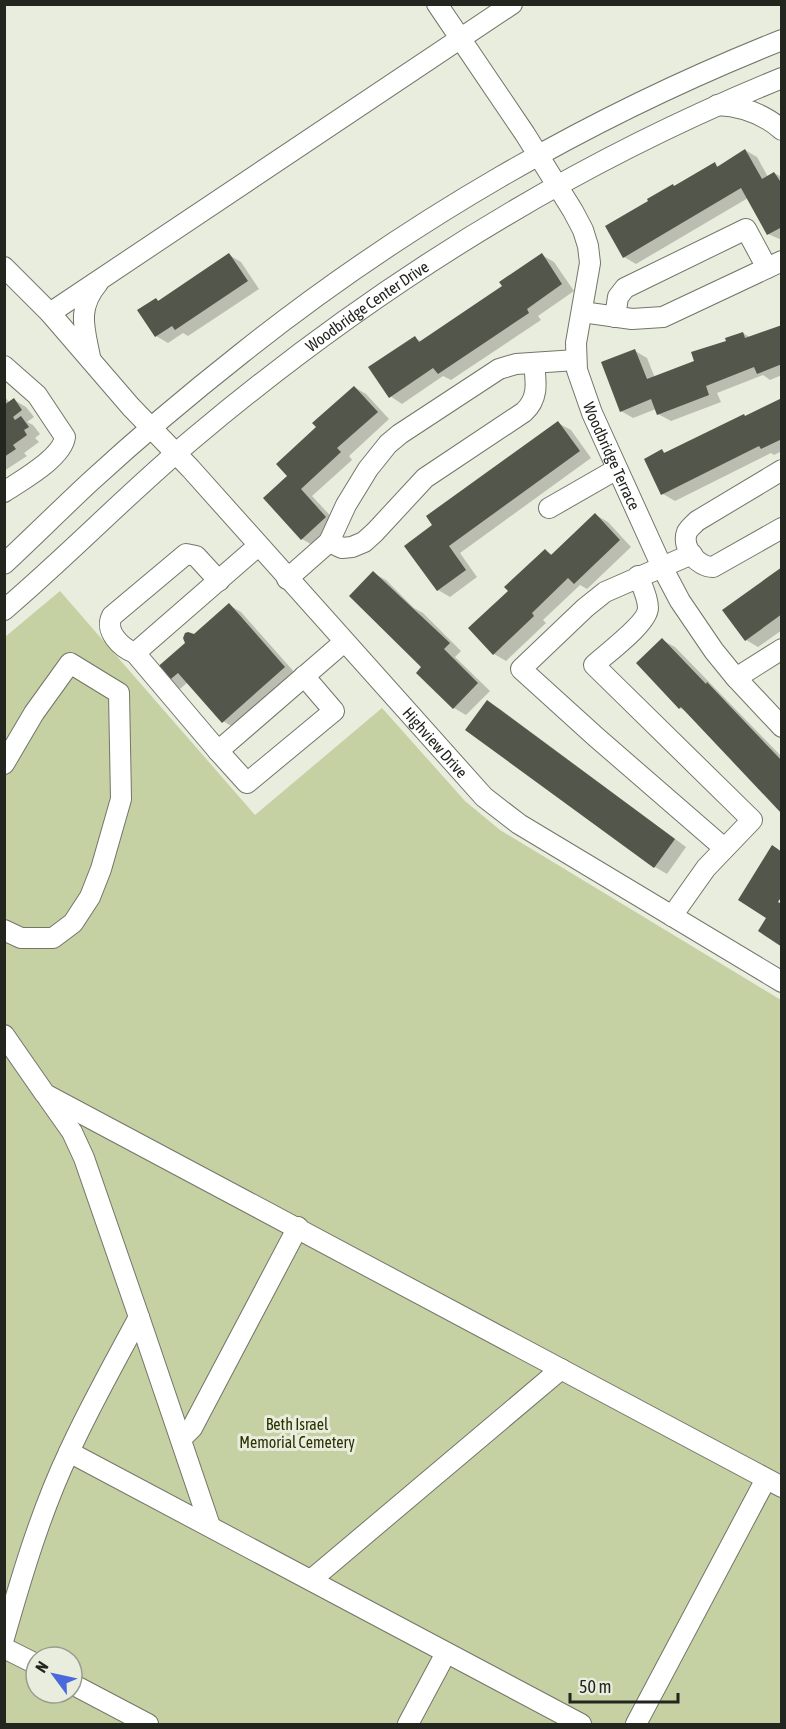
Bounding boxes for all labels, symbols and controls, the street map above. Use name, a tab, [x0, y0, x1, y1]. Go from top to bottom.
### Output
street label: Woodbridge Center Drive	[302, 257, 432, 355]
street label: Woodbridge Terrace	[580, 400, 644, 513]
street label: Highview Drive	[399, 704, 471, 781]
park label: Beth Israel Memorial Cemetery	[239, 1415, 355, 1452]
north arrow	[24, 1645, 84, 1705]
text: N	[31, 1658, 52, 1676]
scale bar	[570, 1666, 678, 1704]
text: 50 m	[579, 1676, 611, 1697]

